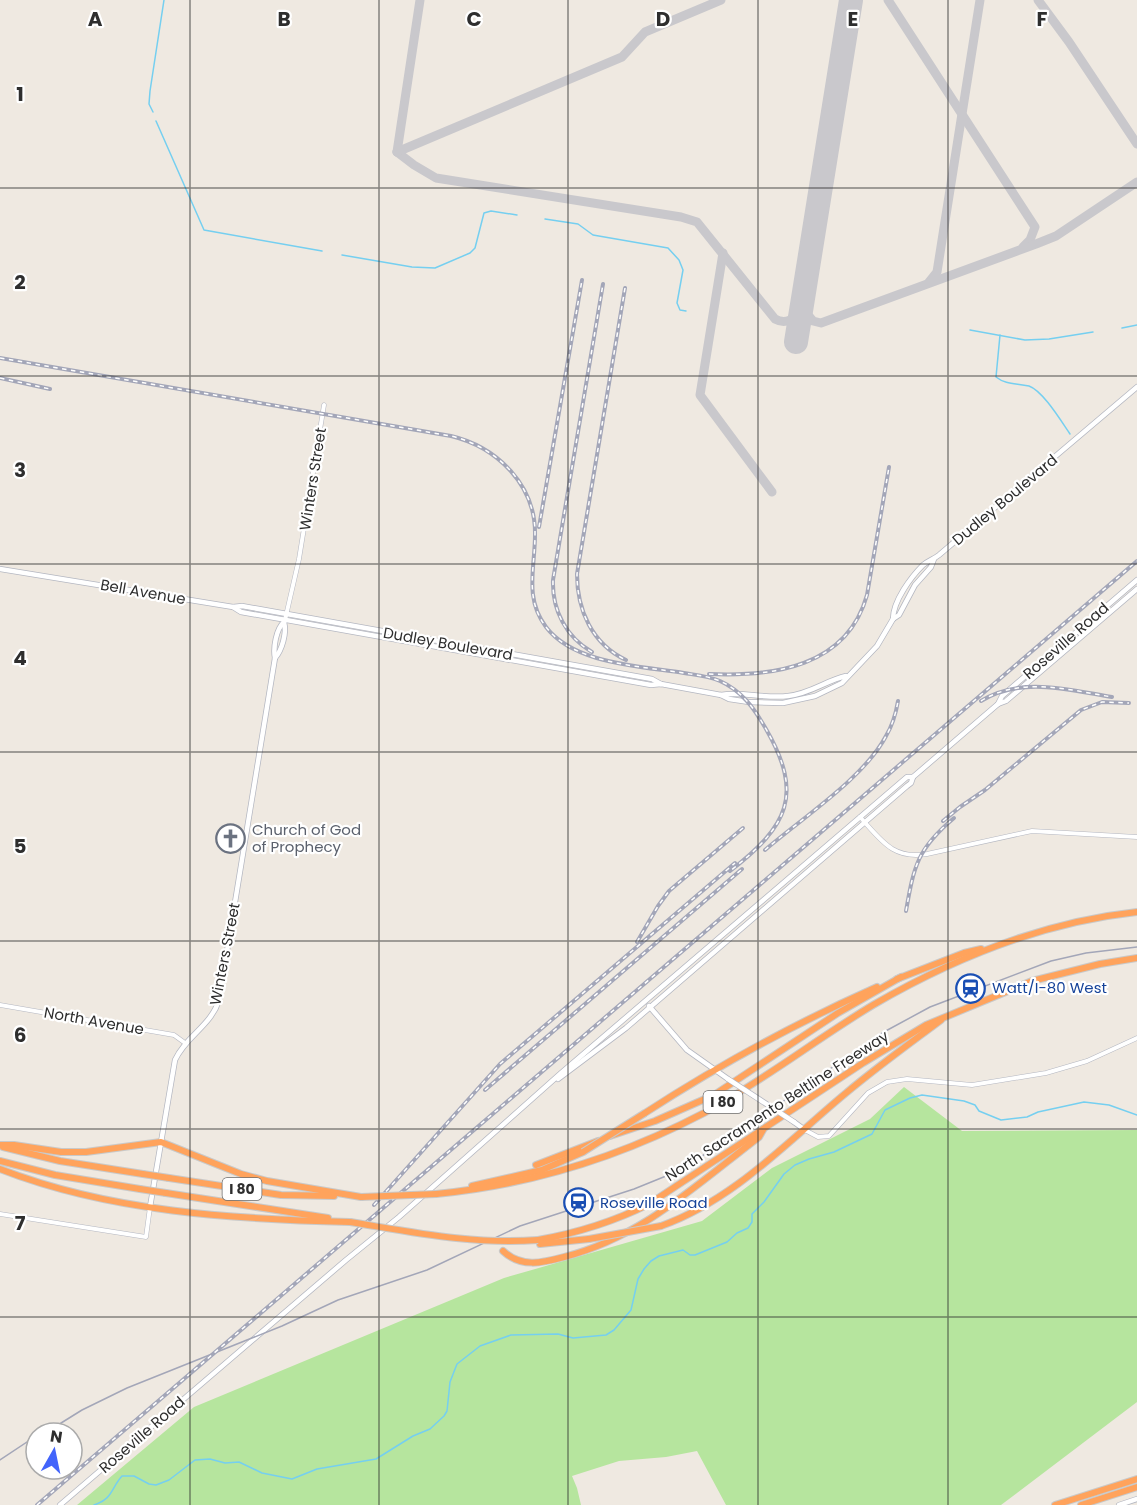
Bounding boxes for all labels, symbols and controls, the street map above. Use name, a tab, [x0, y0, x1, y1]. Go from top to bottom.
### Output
text: A	[88, 5, 103, 33]
text: B	[277, 5, 291, 33]
text: C	[466, 5, 482, 33]
text: D	[656, 5, 670, 33]
text: E	[848, 5, 858, 33]
text: F	[1037, 5, 1048, 33]
text: 1	[16, 80, 24, 108]
text: 2	[14, 268, 26, 296]
street label: Winters Street	[294, 426, 331, 532]
street label: Dudley Boulevard	[948, 449, 1062, 550]
text: 3	[14, 456, 26, 484]
street label: Bell Avenue	[99, 574, 187, 609]
street label: Roseville Road	[1018, 597, 1113, 684]
street label: Dudley Boulevard	[382, 622, 515, 665]
text: 4	[13, 644, 27, 672]
place label: Church of God of Prophecy	[252, 819, 361, 857]
church icon: Church of God of Prophecy	[215, 823, 247, 855]
text: 5	[14, 832, 27, 860]
street label: Winters Street	[204, 901, 245, 1007]
station icon: Watt/I-80 West	[955, 972, 987, 1004]
place label: Watt/I-80 West	[992, 977, 1107, 998]
street label: North Avenue	[42, 1001, 146, 1040]
text: 6	[14, 1021, 26, 1049]
street label: North Sacramento Beltline Freeway	[661, 1025, 893, 1186]
road number: I 80	[704, 1091, 742, 1113]
road number: I 80	[222, 1178, 262, 1200]
station icon: Roseville Road	[563, 1187, 595, 1219]
place label: Roseville Road	[600, 1192, 708, 1213]
text: 7	[15, 1209, 26, 1237]
street label: Roseville Road	[94, 1391, 189, 1478]
north arrow	[24, 1421, 84, 1481]
text: N	[49, 1424, 64, 1449]

